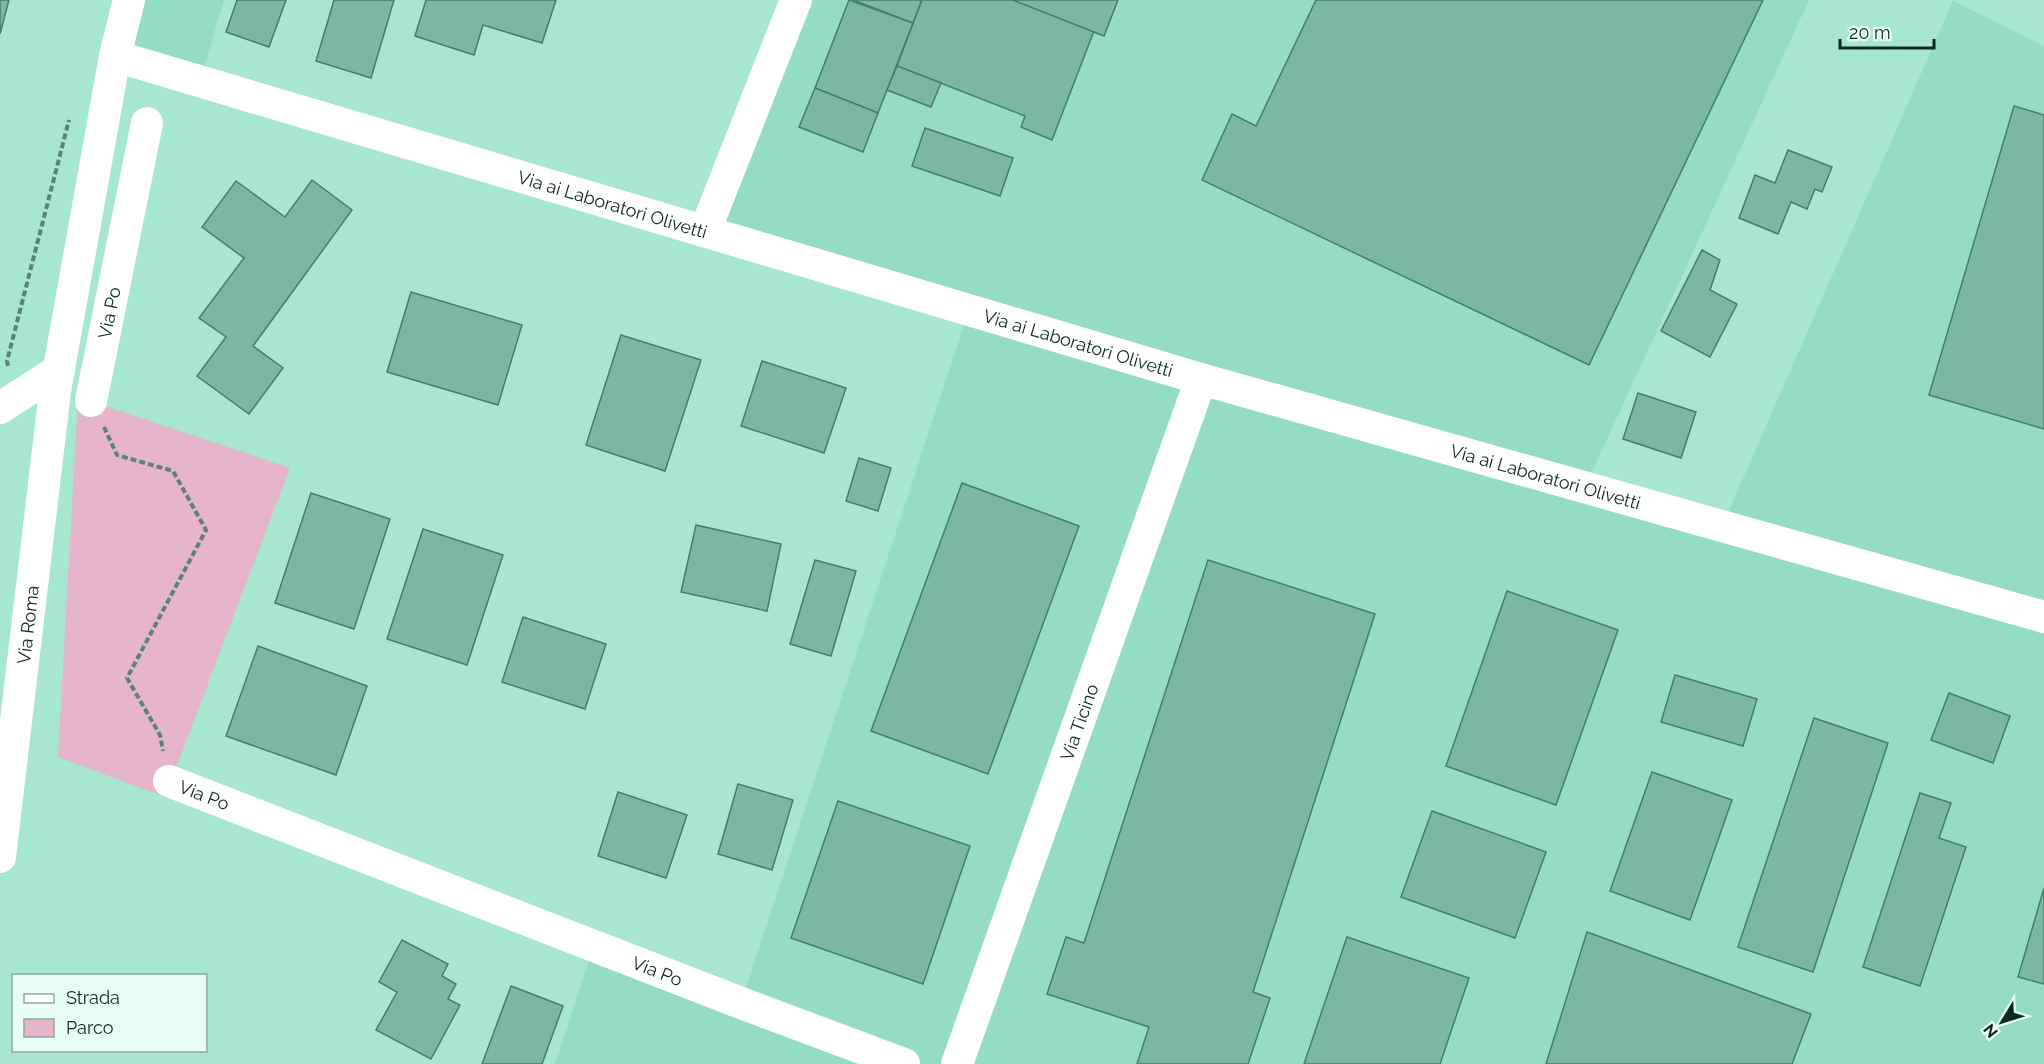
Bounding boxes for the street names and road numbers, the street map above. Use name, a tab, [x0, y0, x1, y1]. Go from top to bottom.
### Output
street label: Via ai Laboratori Olivetti	[515, 166, 710, 242]
street label: Via Po	[93, 285, 124, 340]
street label: Via ai Laboratori Olivetti	[981, 304, 1176, 381]
street label: Via ai Laboratori Olivetti	[1448, 439, 1643, 513]
street label: Via Roma	[12, 584, 42, 665]
street label: Via Ticino	[1055, 681, 1102, 763]
street label: Via Po	[176, 775, 233, 814]
street label: Via Po	[629, 951, 686, 990]

